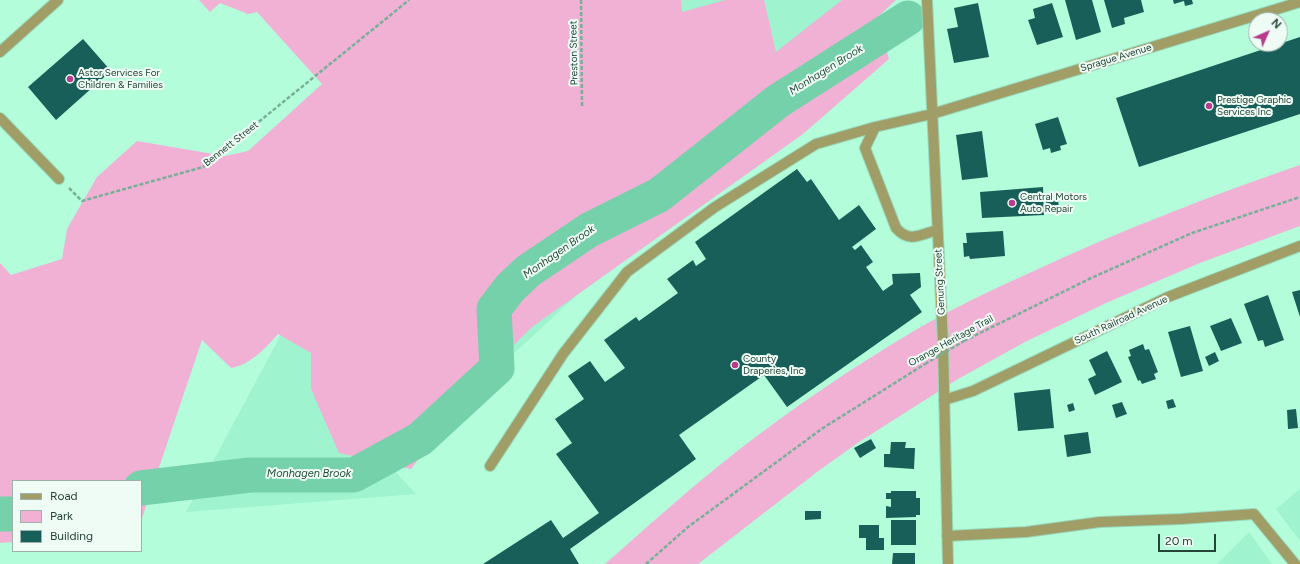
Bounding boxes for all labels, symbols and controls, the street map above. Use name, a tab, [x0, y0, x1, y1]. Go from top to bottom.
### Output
north arrow	[1248, 12, 1288, 52]
text: N	[1269, 16, 1284, 31]
street label: Preston Street	[567, 20, 581, 86]
street label: Sprague Avenue	[1079, 41, 1153, 75]
water label: Monhagen Brook	[787, 42, 865, 98]
place label: Astor Services For Children & Families	[78, 67, 163, 90]
marker: Astor Services For Children & Families	[65, 74, 75, 84]
place label: Prestige Graphic Services Inc	[1217, 94, 1291, 118]
marker: Prestige Graphic Services Inc	[1204, 101, 1214, 111]
street label: Bennett Street	[201, 119, 261, 169]
place label: Central Motors Auto Repair	[1020, 191, 1087, 214]
marker: Central Motors Auto Repair	[1007, 198, 1017, 208]
water label: Monhagen Brook	[521, 222, 597, 282]
street label: Genung Street	[932, 249, 948, 315]
street label: South Railroad Avenue	[1072, 293, 1170, 347]
street label: Orange Heritage Trail	[907, 313, 995, 369]
place label: County Draperies, Inc	[743, 353, 804, 376]
marker: County Draperies, Inc	[730, 360, 740, 370]
water label: Monhagen Brook	[267, 467, 351, 481]
legend	[12, 480, 142, 552]
text: Road	[50, 489, 78, 503]
text: Park	[50, 509, 73, 523]
scale bar	[1160, 526, 1218, 552]
text: Building	[50, 529, 93, 543]
text: 20 m	[1165, 534, 1193, 548]

